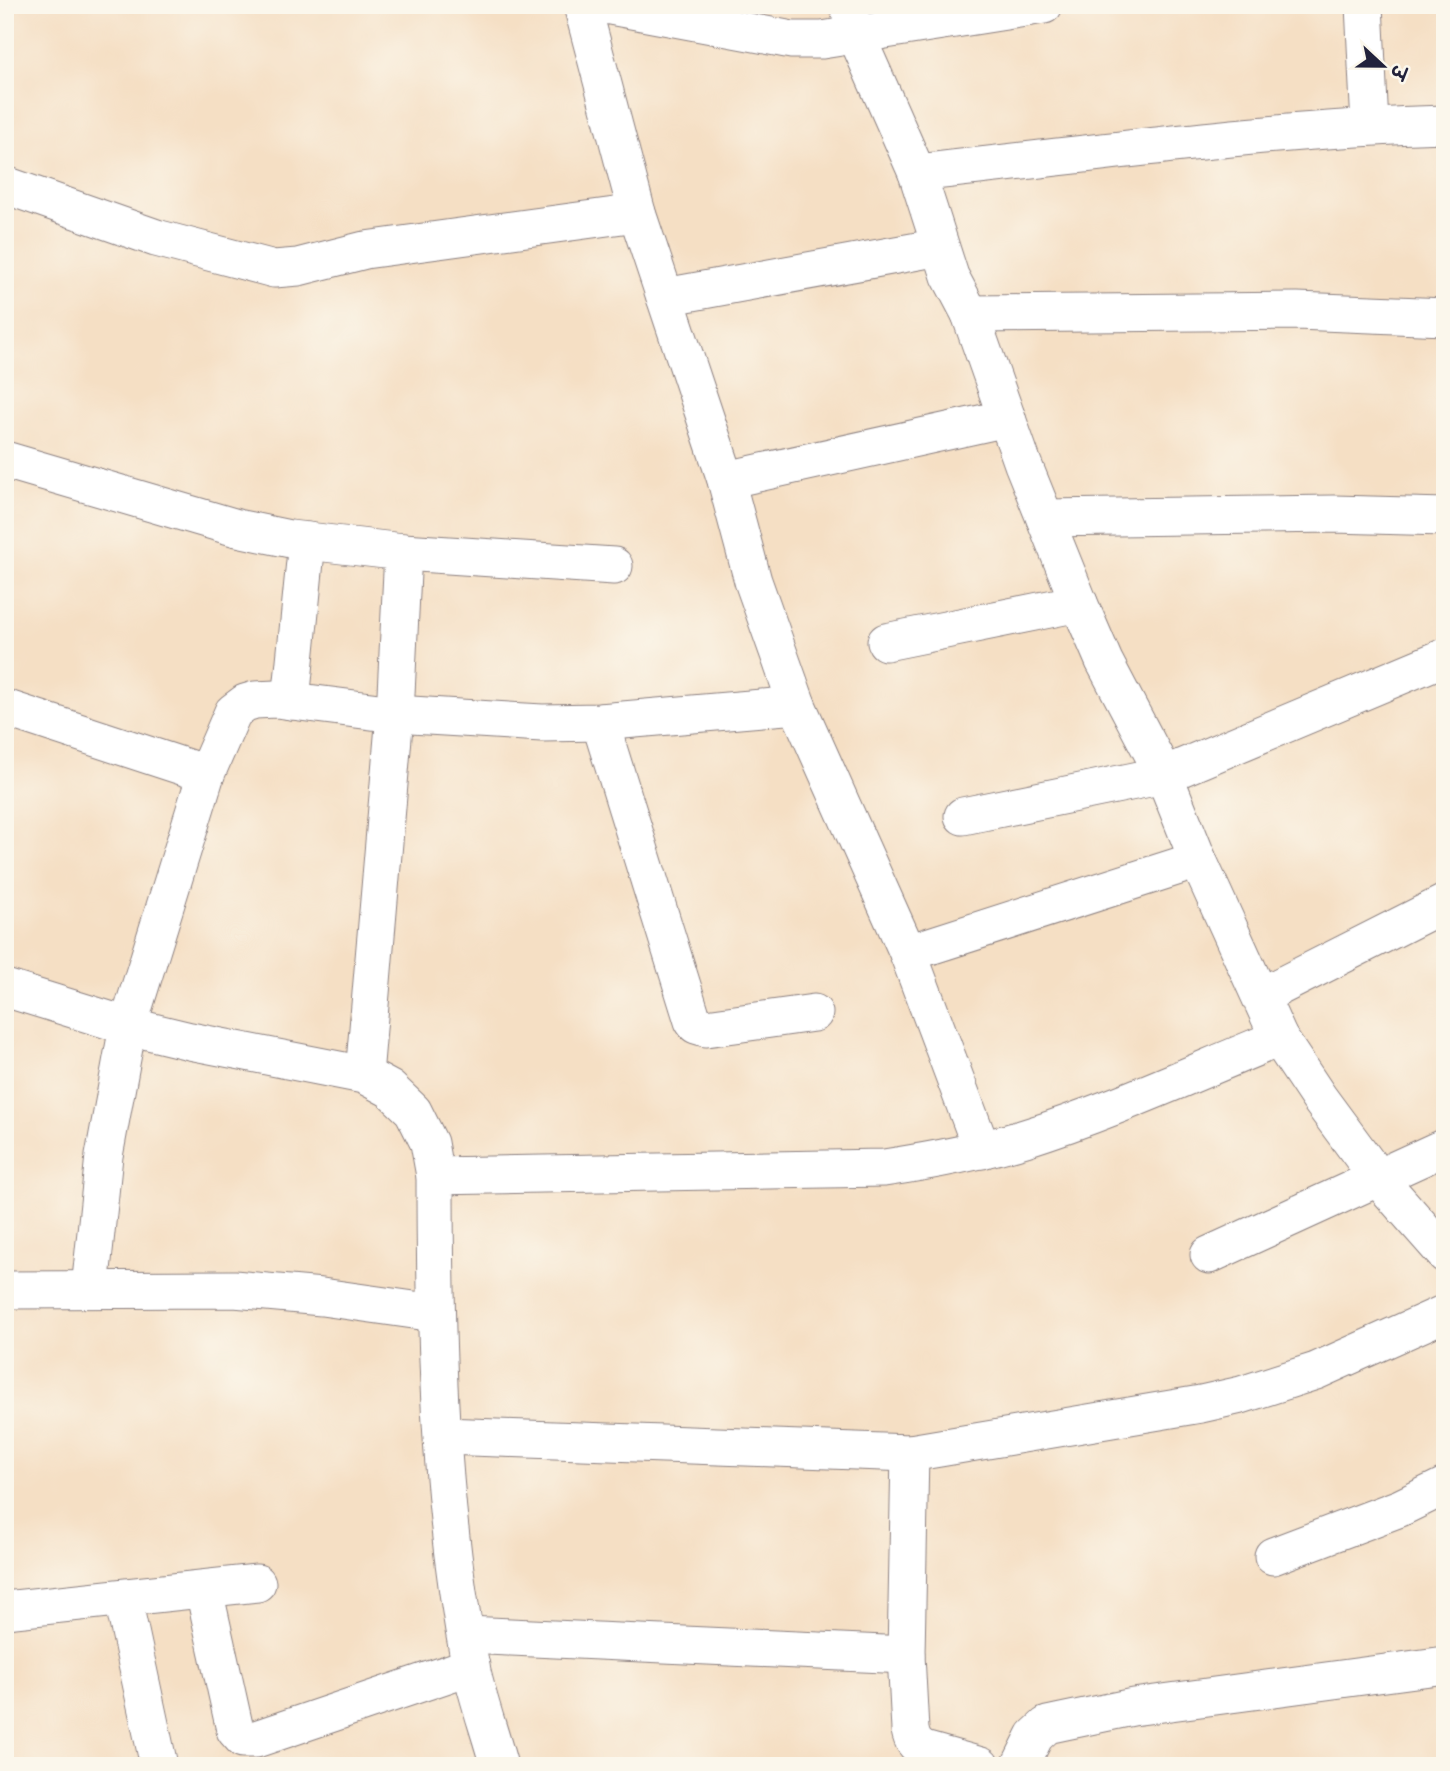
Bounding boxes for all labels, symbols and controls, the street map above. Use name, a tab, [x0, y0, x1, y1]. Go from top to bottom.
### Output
north arrow	[1348, 32, 1418, 102]
text: उ	[1381, 59, 1412, 85]

